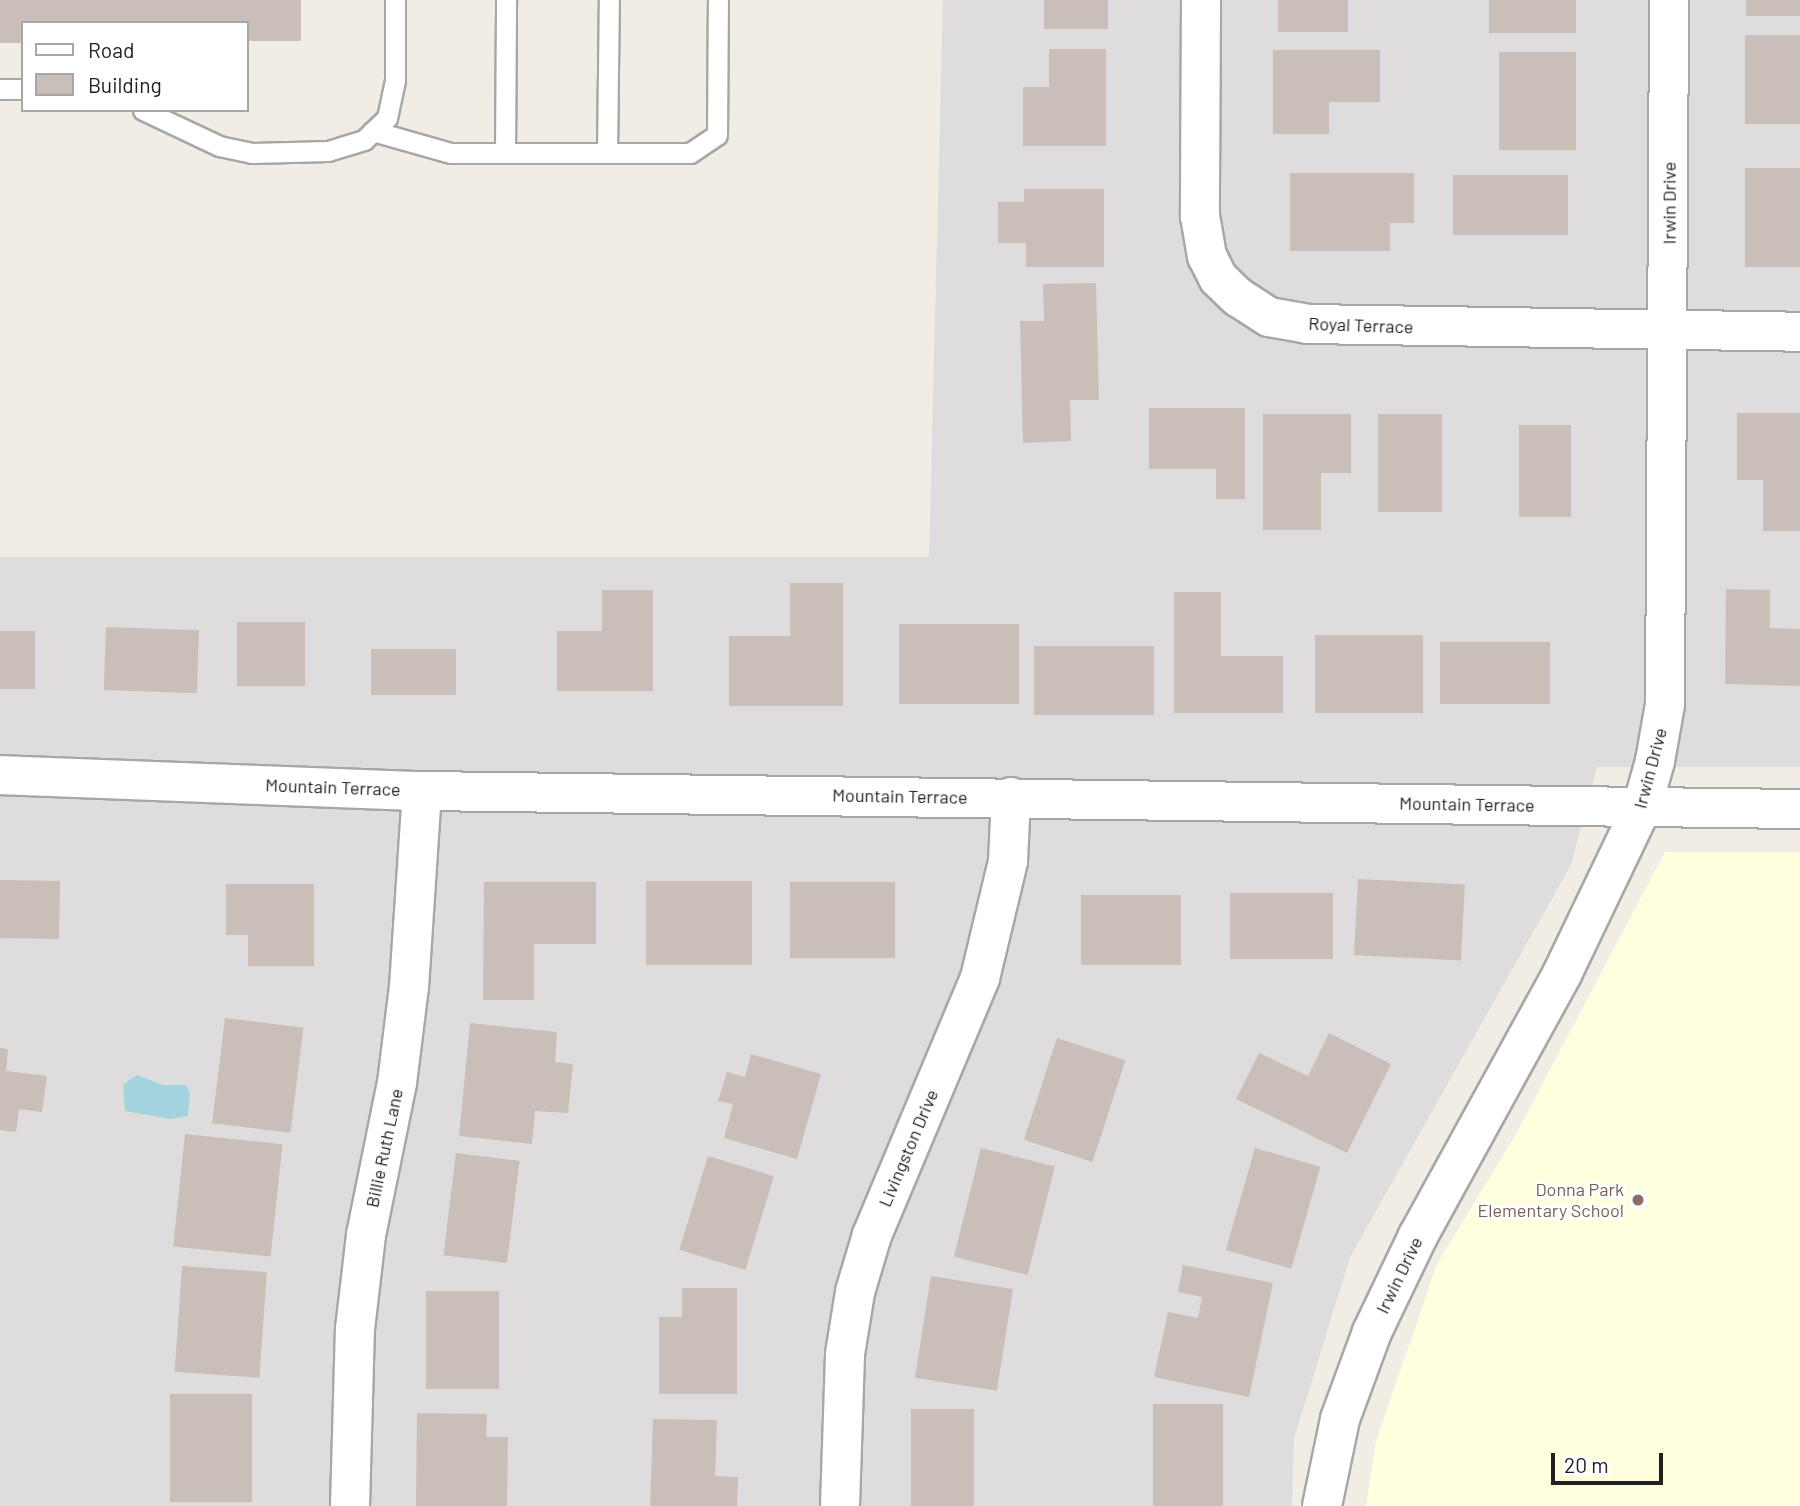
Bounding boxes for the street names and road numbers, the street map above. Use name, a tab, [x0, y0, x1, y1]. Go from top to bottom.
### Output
street label: Irwin Drive	[1658, 162, 1680, 244]
street label: Royal Terrace	[1308, 312, 1414, 338]
street label: Irwin Drive	[1629, 725, 1671, 811]
street label: Mountain Terrace	[265, 774, 401, 800]
street label: Mountain Terrace	[832, 784, 968, 808]
street label: Mountain Terrace	[1399, 792, 1535, 816]
street label: Livingston Drive	[874, 1086, 942, 1210]
street label: Billie Ruth Lane	[361, 1087, 407, 1209]
street label: Irwin Drive	[1371, 1233, 1427, 1317]

